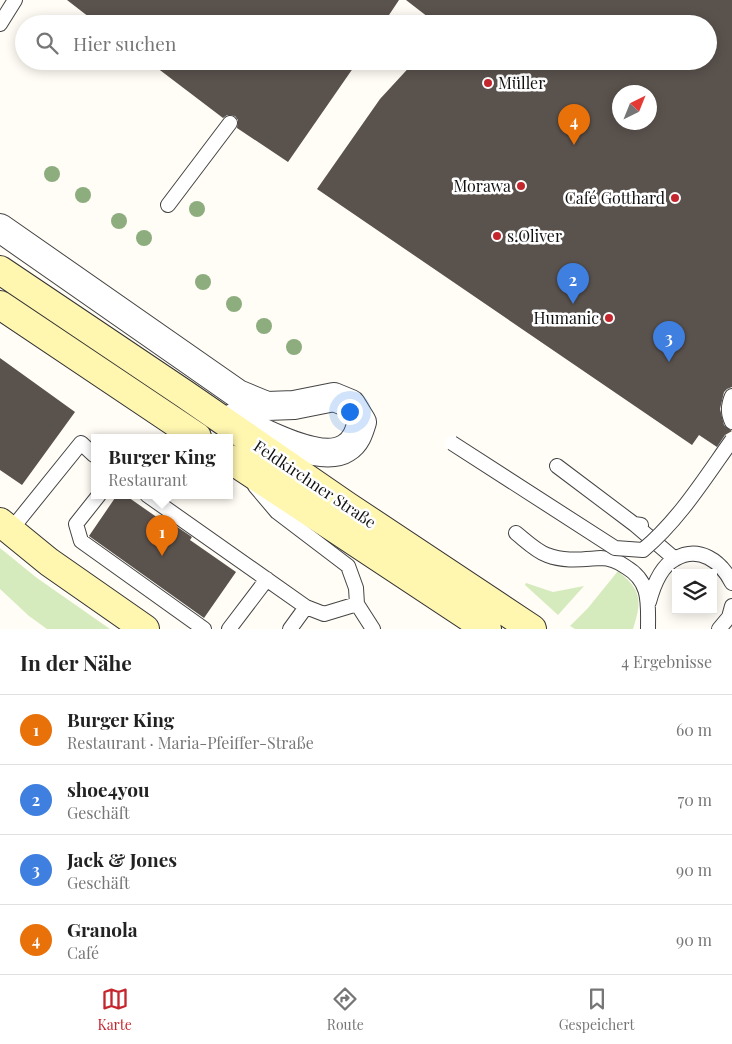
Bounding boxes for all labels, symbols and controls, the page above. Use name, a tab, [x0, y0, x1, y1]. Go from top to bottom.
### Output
search box	[15, 15, 717, 70]
icon: search	[33, 29, 61, 57]
text: Hier suchen	[73, 30, 176, 56]
place label: Müller	[498, 72, 545, 93]
marker: Müller	[482, 77, 494, 89]
north arrow	[612, 85, 657, 130]
pin: 4	[558, 104, 590, 145]
place label: Morawa	[453, 175, 511, 196]
marker: Morawa	[515, 180, 527, 192]
place label: Café Gotthard	[565, 187, 665, 208]
marker: Café Gotthard	[669, 192, 681, 204]
place label: s.Oliver	[507, 225, 562, 246]
marker: s.Oliver	[491, 230, 503, 242]
pin: 2	[557, 263, 589, 304]
place label: Humanic	[534, 307, 599, 328]
marker: Humanic	[603, 312, 615, 324]
pin: 3	[653, 321, 685, 362]
your location	[337, 399, 363, 425]
popup	[91, 434, 233, 499]
street label: Feldkirchner Straße	[250, 435, 381, 532]
text: Burger King	[108, 443, 216, 469]
text: Restaurant	[108, 469, 187, 490]
pin: 1	[146, 515, 178, 556]
map controls	[672, 569, 717, 614]
button: layers	[672, 569, 717, 614]
text: In der Nähe	[20, 648, 132, 676]
text: 4 Ergebnisse	[621, 651, 712, 672]
text: Burger King	[67, 706, 174, 732]
text: 1	[33, 719, 39, 740]
text: 60 m	[676, 719, 712, 740]
text: Restaurant · Maria-Pfeiffer-Straße	[67, 732, 314, 753]
text: shoe4you	[67, 776, 150, 802]
text: 2	[32, 789, 40, 810]
text: 70 m	[678, 789, 712, 810]
text: Geschäft	[67, 802, 130, 823]
text: Jack & Jones	[67, 846, 177, 872]
text: 3	[32, 859, 40, 880]
text: 90 m	[676, 859, 712, 880]
text: Geschäft	[67, 872, 130, 893]
text: Granola	[67, 916, 138, 942]
text: 4	[32, 929, 40, 950]
text: 90 m	[676, 929, 712, 950]
text: Café	[67, 942, 99, 963]
tab: Karte	[97, 985, 132, 1034]
tab: Route	[327, 985, 364, 1034]
tab: Gespeichert	[559, 985, 635, 1034]

